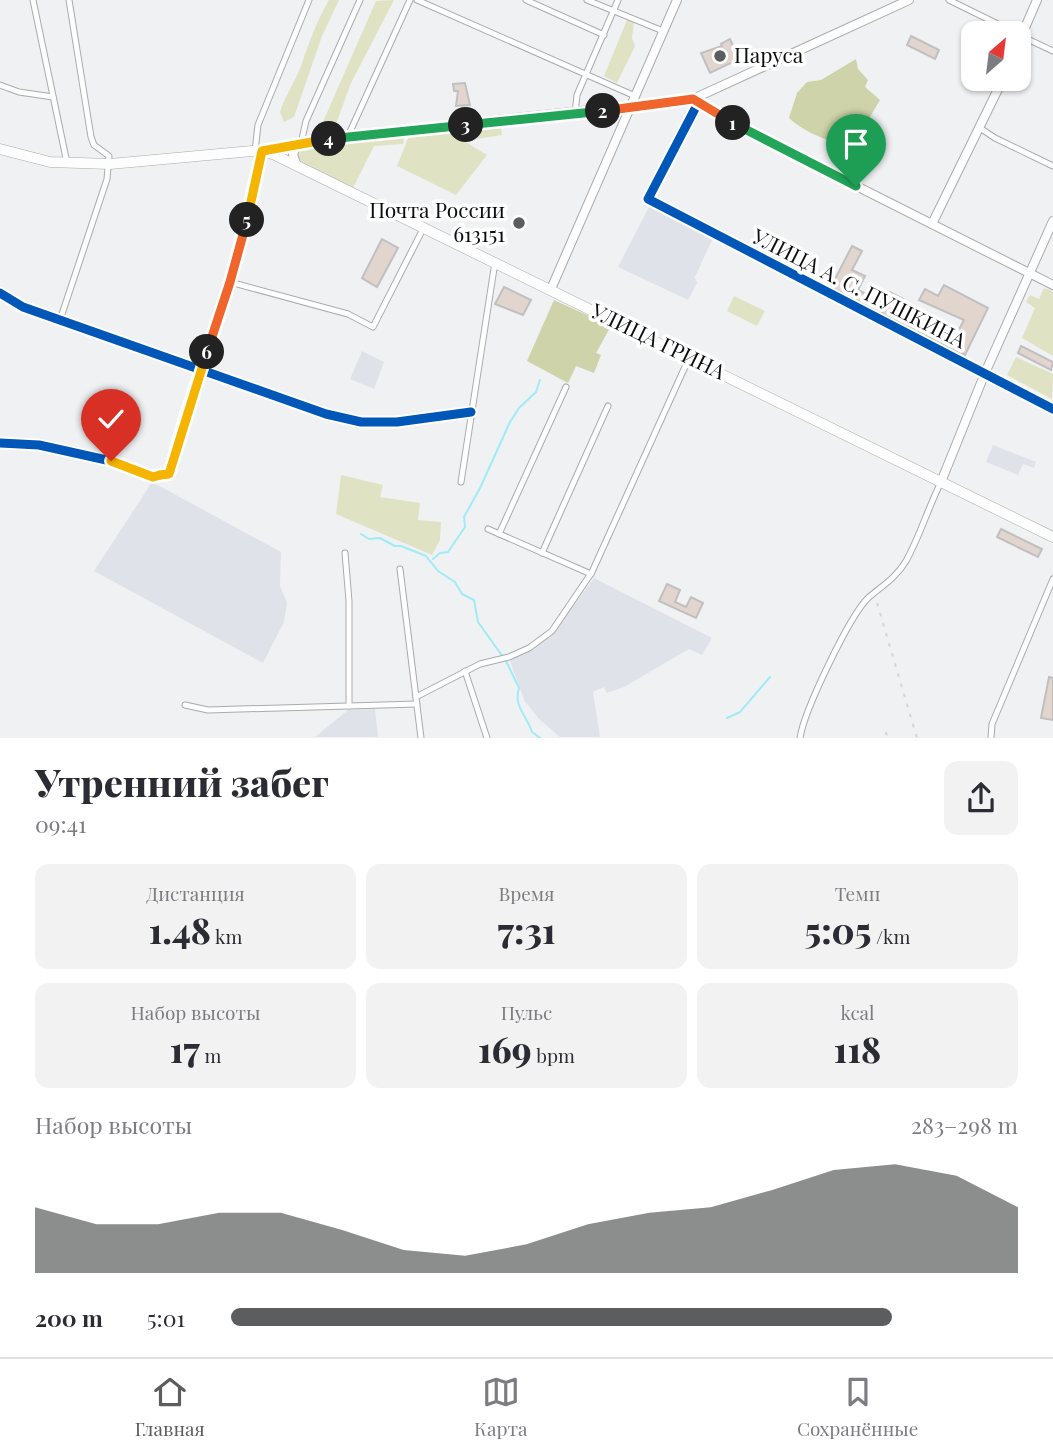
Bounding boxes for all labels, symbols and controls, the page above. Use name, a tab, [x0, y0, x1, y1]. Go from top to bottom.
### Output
north arrow	[961, 21, 1031, 91]
map controls	[961, 21, 1031, 91]
place label: Паруса	[734, 40, 804, 68]
marker: Паруса	[712, 48, 728, 64]
pin: 2	[586, 94, 620, 128]
text: 2	[598, 97, 607, 123]
pin: 1	[716, 106, 750, 140]
pin: 3	[448, 108, 484, 142]
text: 1	[729, 109, 736, 135]
text: 3	[461, 111, 470, 137]
pin	[826, 114, 886, 186]
pin: 4	[312, 122, 346, 156]
text: 4	[323, 125, 334, 151]
icon: arrive	[837, 125, 875, 163]
place label: Почта России 613151	[369, 195, 505, 247]
pin: 5	[230, 202, 264, 238]
text: 5	[242, 206, 251, 232]
marker: Почта России 613151	[511, 215, 527, 231]
street label: УЛИЦА А. С. ПУШКИНА	[747, 221, 972, 354]
street label: УЛИЦА ГРИНА	[586, 295, 731, 385]
pin: 6	[190, 334, 224, 370]
text: 6	[201, 338, 212, 364]
pin	[81, 389, 141, 461]
icon: check	[92, 400, 130, 438]
text: Утренний забег	[35, 756, 329, 807]
button: share	[944, 761, 1018, 835]
text: 09:41	[35, 808, 87, 839]
text: Дистанция	[146, 880, 245, 906]
text: Время	[498, 880, 555, 906]
text: Темп	[835, 880, 880, 906]
text: 1.48	[149, 906, 211, 953]
text: 7:31	[497, 906, 556, 953]
text: 5:05	[805, 906, 871, 953]
text: km	[211, 923, 242, 949]
text: /km	[871, 923, 910, 949]
text: Набор высоты	[131, 999, 260, 1025]
text: Пульс	[501, 999, 552, 1025]
text: kcal	[840, 999, 875, 1025]
text: 17	[170, 1025, 200, 1072]
text: 169	[478, 1025, 532, 1072]
text: 118	[834, 1025, 881, 1072]
text: m	[200, 1042, 221, 1068]
text: bpm	[532, 1042, 575, 1068]
text: Набор высоты	[35, 1109, 192, 1140]
text: 283–298 m	[911, 1109, 1018, 1140]
text: 200 m	[35, 1302, 103, 1333]
text: 5:01	[147, 1302, 185, 1333]
tab: Главная	[135, 1373, 205, 1441]
tab: Карта	[474, 1373, 527, 1441]
tab: Сохранённые	[797, 1373, 918, 1441]

